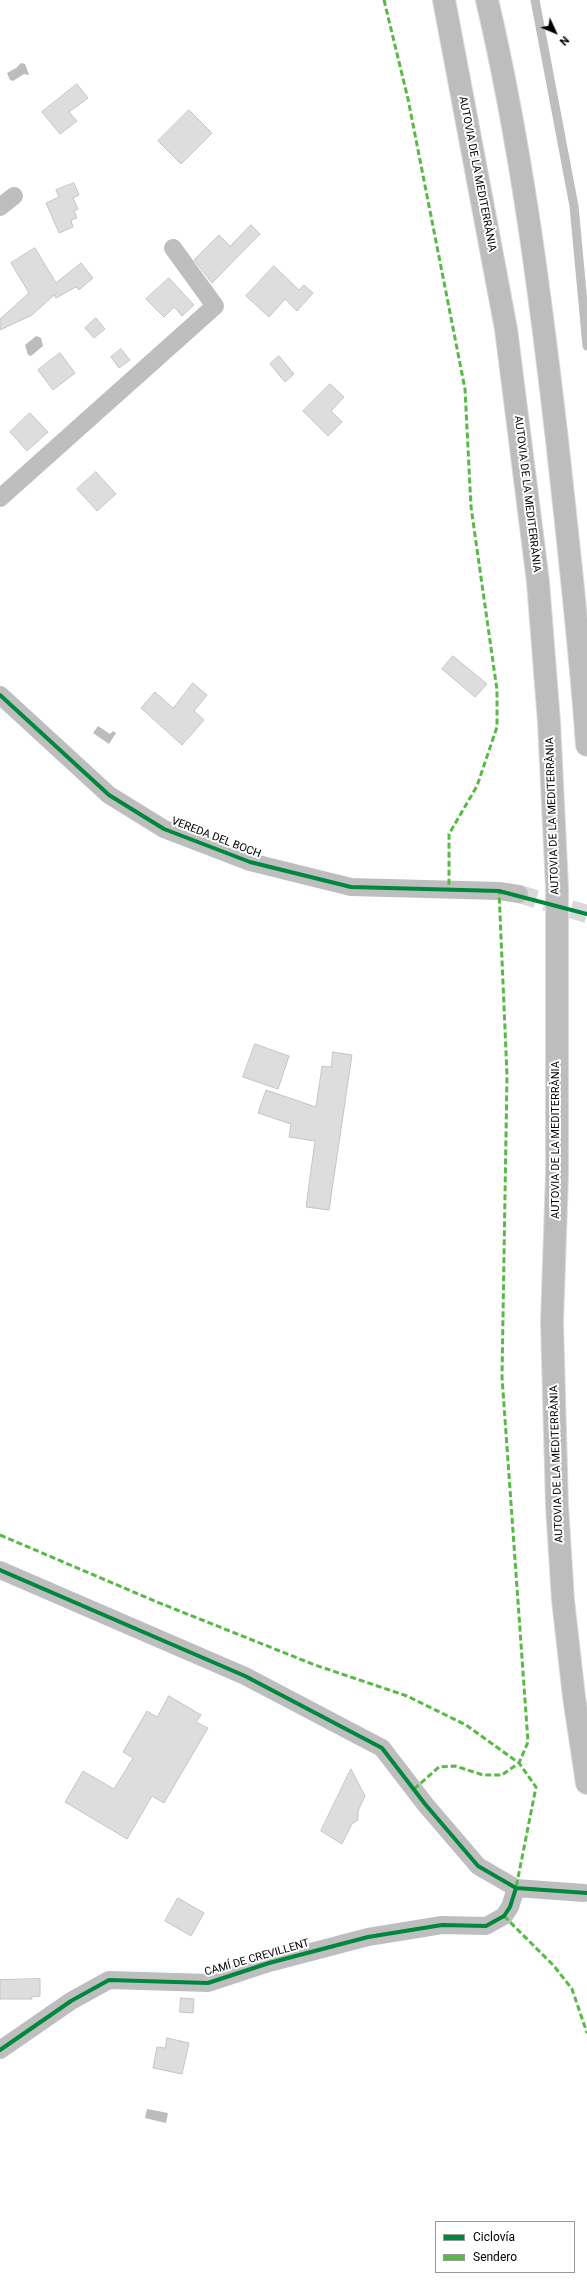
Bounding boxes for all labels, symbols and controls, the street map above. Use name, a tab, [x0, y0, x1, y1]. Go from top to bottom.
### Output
north arrow	[535, 12, 575, 52]
text: N	[557, 33, 571, 48]
street label: AUTOVIA DE LA MEDITERRÀNIA	[455, 95, 499, 253]
street label: AUTOVIA DE LA MEDITERRÀNIA	[511, 415, 543, 573]
street label: AUTOVIA DE LA MEDITERRÀNIA	[544, 737, 562, 895]
street label: VEREDA DEL BOCH	[169, 815, 263, 861]
street label: AUTOVIA DE LA MEDITERRÀNIA	[549, 1061, 563, 1219]
street label: AUTOVIA DE LA MEDITERRÀNIA	[548, 1385, 566, 1543]
street label: CAMÍ DE CREVILLENT	[203, 1937, 311, 1979]
legend	[435, 2221, 575, 2273]
text: Ciclovía	[473, 2230, 515, 2244]
text: Sendero	[473, 2250, 517, 2264]

